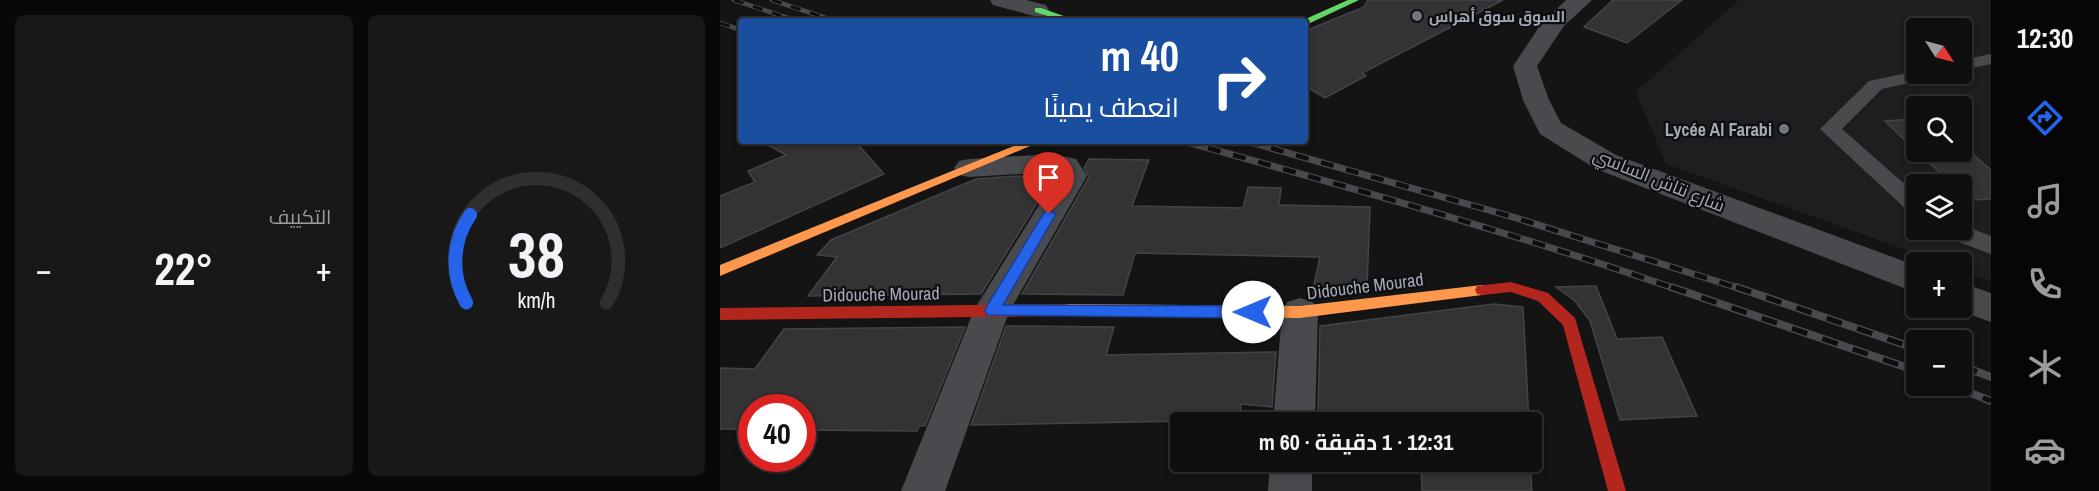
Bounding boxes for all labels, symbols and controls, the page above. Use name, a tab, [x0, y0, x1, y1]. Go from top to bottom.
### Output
place label: السوق سوق أهراس	[1429, 6, 1565, 27]
marker: السوق سوق أهراس	[1410, 9, 1424, 23]
north arrow	[1906, 18, 1972, 84]
map controls	[1906, 18, 1972, 396]
text: 12:30	[2017, 20, 2073, 56]
text: 40 m	[1100, 28, 1179, 84]
icon: right	[1200, 42, 1278, 120]
text: انعطف يمينًا	[1043, 89, 1179, 125]
button: search	[1906, 96, 1972, 162]
icon: directions	[2024, 97, 2066, 139]
place label: Lycée Al Farabi	[1665, 117, 1772, 142]
marker: Lycée Al Farabi	[1777, 122, 1791, 136]
street label: شارع نتاش الساسي	[1589, 142, 1729, 219]
pin	[1023, 152, 1074, 214]
icon: arrive	[1032, 161, 1065, 194]
button: layers	[1906, 174, 1972, 240]
icon: music	[2024, 180, 2066, 222]
text: التكييف	[269, 203, 332, 230]
text: 38	[508, 212, 565, 296]
text: 22°	[154, 238, 213, 299]
text: −	[36, 247, 52, 291]
text: +	[316, 247, 331, 291]
button: +	[1906, 252, 1972, 318]
icon: phone	[2024, 263, 2066, 305]
street label: Didouche Mourad	[1305, 266, 1425, 306]
street label: Didouche Mourad	[822, 280, 940, 308]
position arrow	[1221, 280, 1285, 344]
text: km/h	[517, 286, 555, 315]
button: −	[1906, 330, 1972, 396]
icon: climate	[2024, 346, 2066, 388]
speed limit sign: 40	[738, 394, 816, 472]
text: 12:31 · 1 دقيقة · 60 m	[1259, 427, 1453, 457]
icon: car	[2024, 429, 2066, 471]

